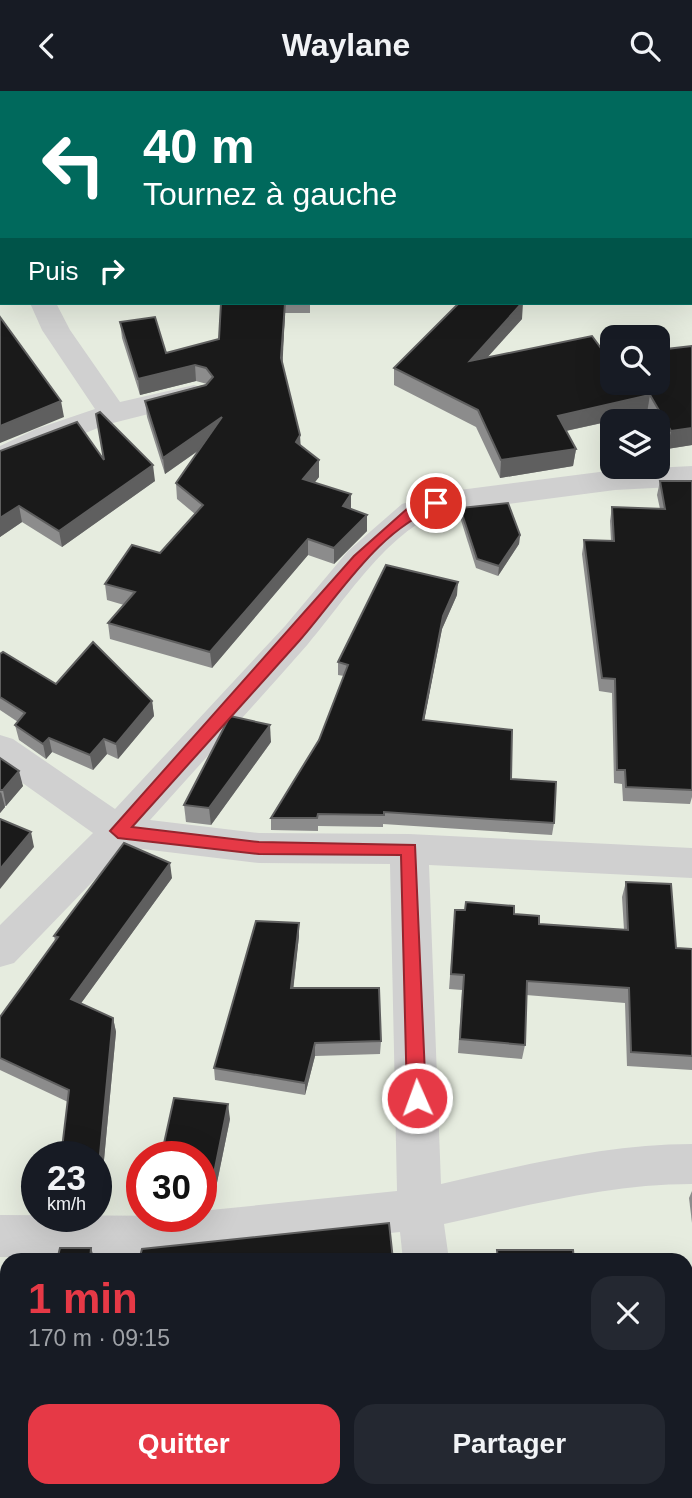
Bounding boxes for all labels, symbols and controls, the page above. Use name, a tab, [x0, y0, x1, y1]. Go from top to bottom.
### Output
icon: back	[28, 27, 66, 65]
text: Waylane	[282, 27, 410, 63]
icon: search	[626, 27, 664, 65]
icon: left	[28, 119, 119, 210]
text: 40 m	[143, 119, 255, 173]
text: Tournez à gauche	[143, 176, 397, 212]
icon: right	[93, 252, 131, 290]
text: Puis	[28, 256, 79, 286]
map controls	[600, 325, 670, 479]
button: search	[600, 325, 670, 395]
button: layers	[600, 409, 670, 479]
pin	[406, 473, 466, 533]
icon: arrive	[417, 484, 455, 522]
position arrow	[380, 1061, 454, 1135]
speed limit sign: 30	[126, 1141, 217, 1232]
text: 23	[47, 1158, 86, 1197]
text: km/h	[47, 1194, 86, 1214]
text: 1 min	[28, 1275, 138, 1322]
button: close	[591, 1276, 665, 1350]
text: 170 m · 09:15	[28, 1325, 170, 1351]
button: Quitter	[28, 1404, 340, 1484]
button: Partager	[354, 1404, 665, 1484]

